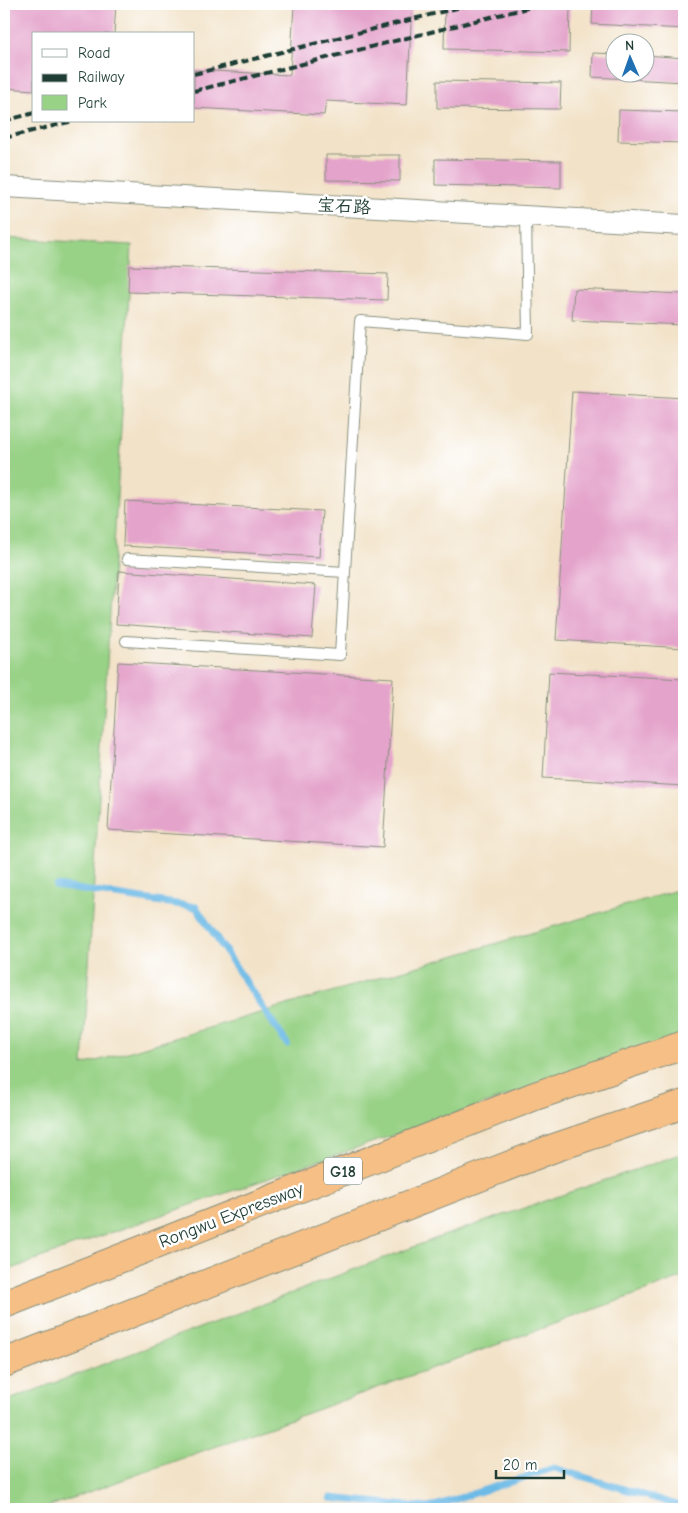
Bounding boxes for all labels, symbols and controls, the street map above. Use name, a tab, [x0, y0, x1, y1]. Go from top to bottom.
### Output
legend	[32, 32, 195, 122]
north arrow	[606, 32, 656, 82]
text: N	[625, 37, 634, 54]
text: Road	[78, 44, 110, 62]
text: Railway	[78, 68, 125, 86]
text: Park	[78, 94, 107, 112]
street label: 宝石路	[316, 195, 371, 218]
road number: G18	[324, 1158, 362, 1184]
street label: Rongwu Expressway	[156, 1178, 307, 1253]
scale bar	[496, 1448, 563, 1480]
text: 20 m	[503, 1456, 537, 1474]

